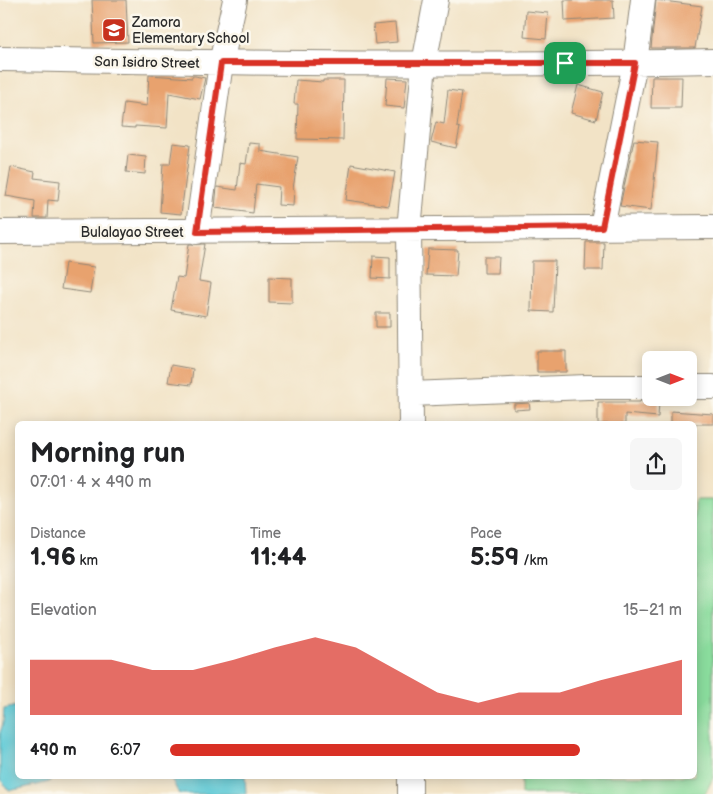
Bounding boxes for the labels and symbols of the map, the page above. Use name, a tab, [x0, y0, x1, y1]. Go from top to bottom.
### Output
place label: Zamora Elementary School	[131, 14, 250, 47]
school or university icon: Zamora Elementary School	[101, 17, 127, 43]
pin	[544, 42, 586, 84]
street label: San Isidro Street	[94, 53, 200, 72]
street label: Bulalayao Street	[80, 224, 184, 241]
north arrow	[642, 351, 698, 406]

